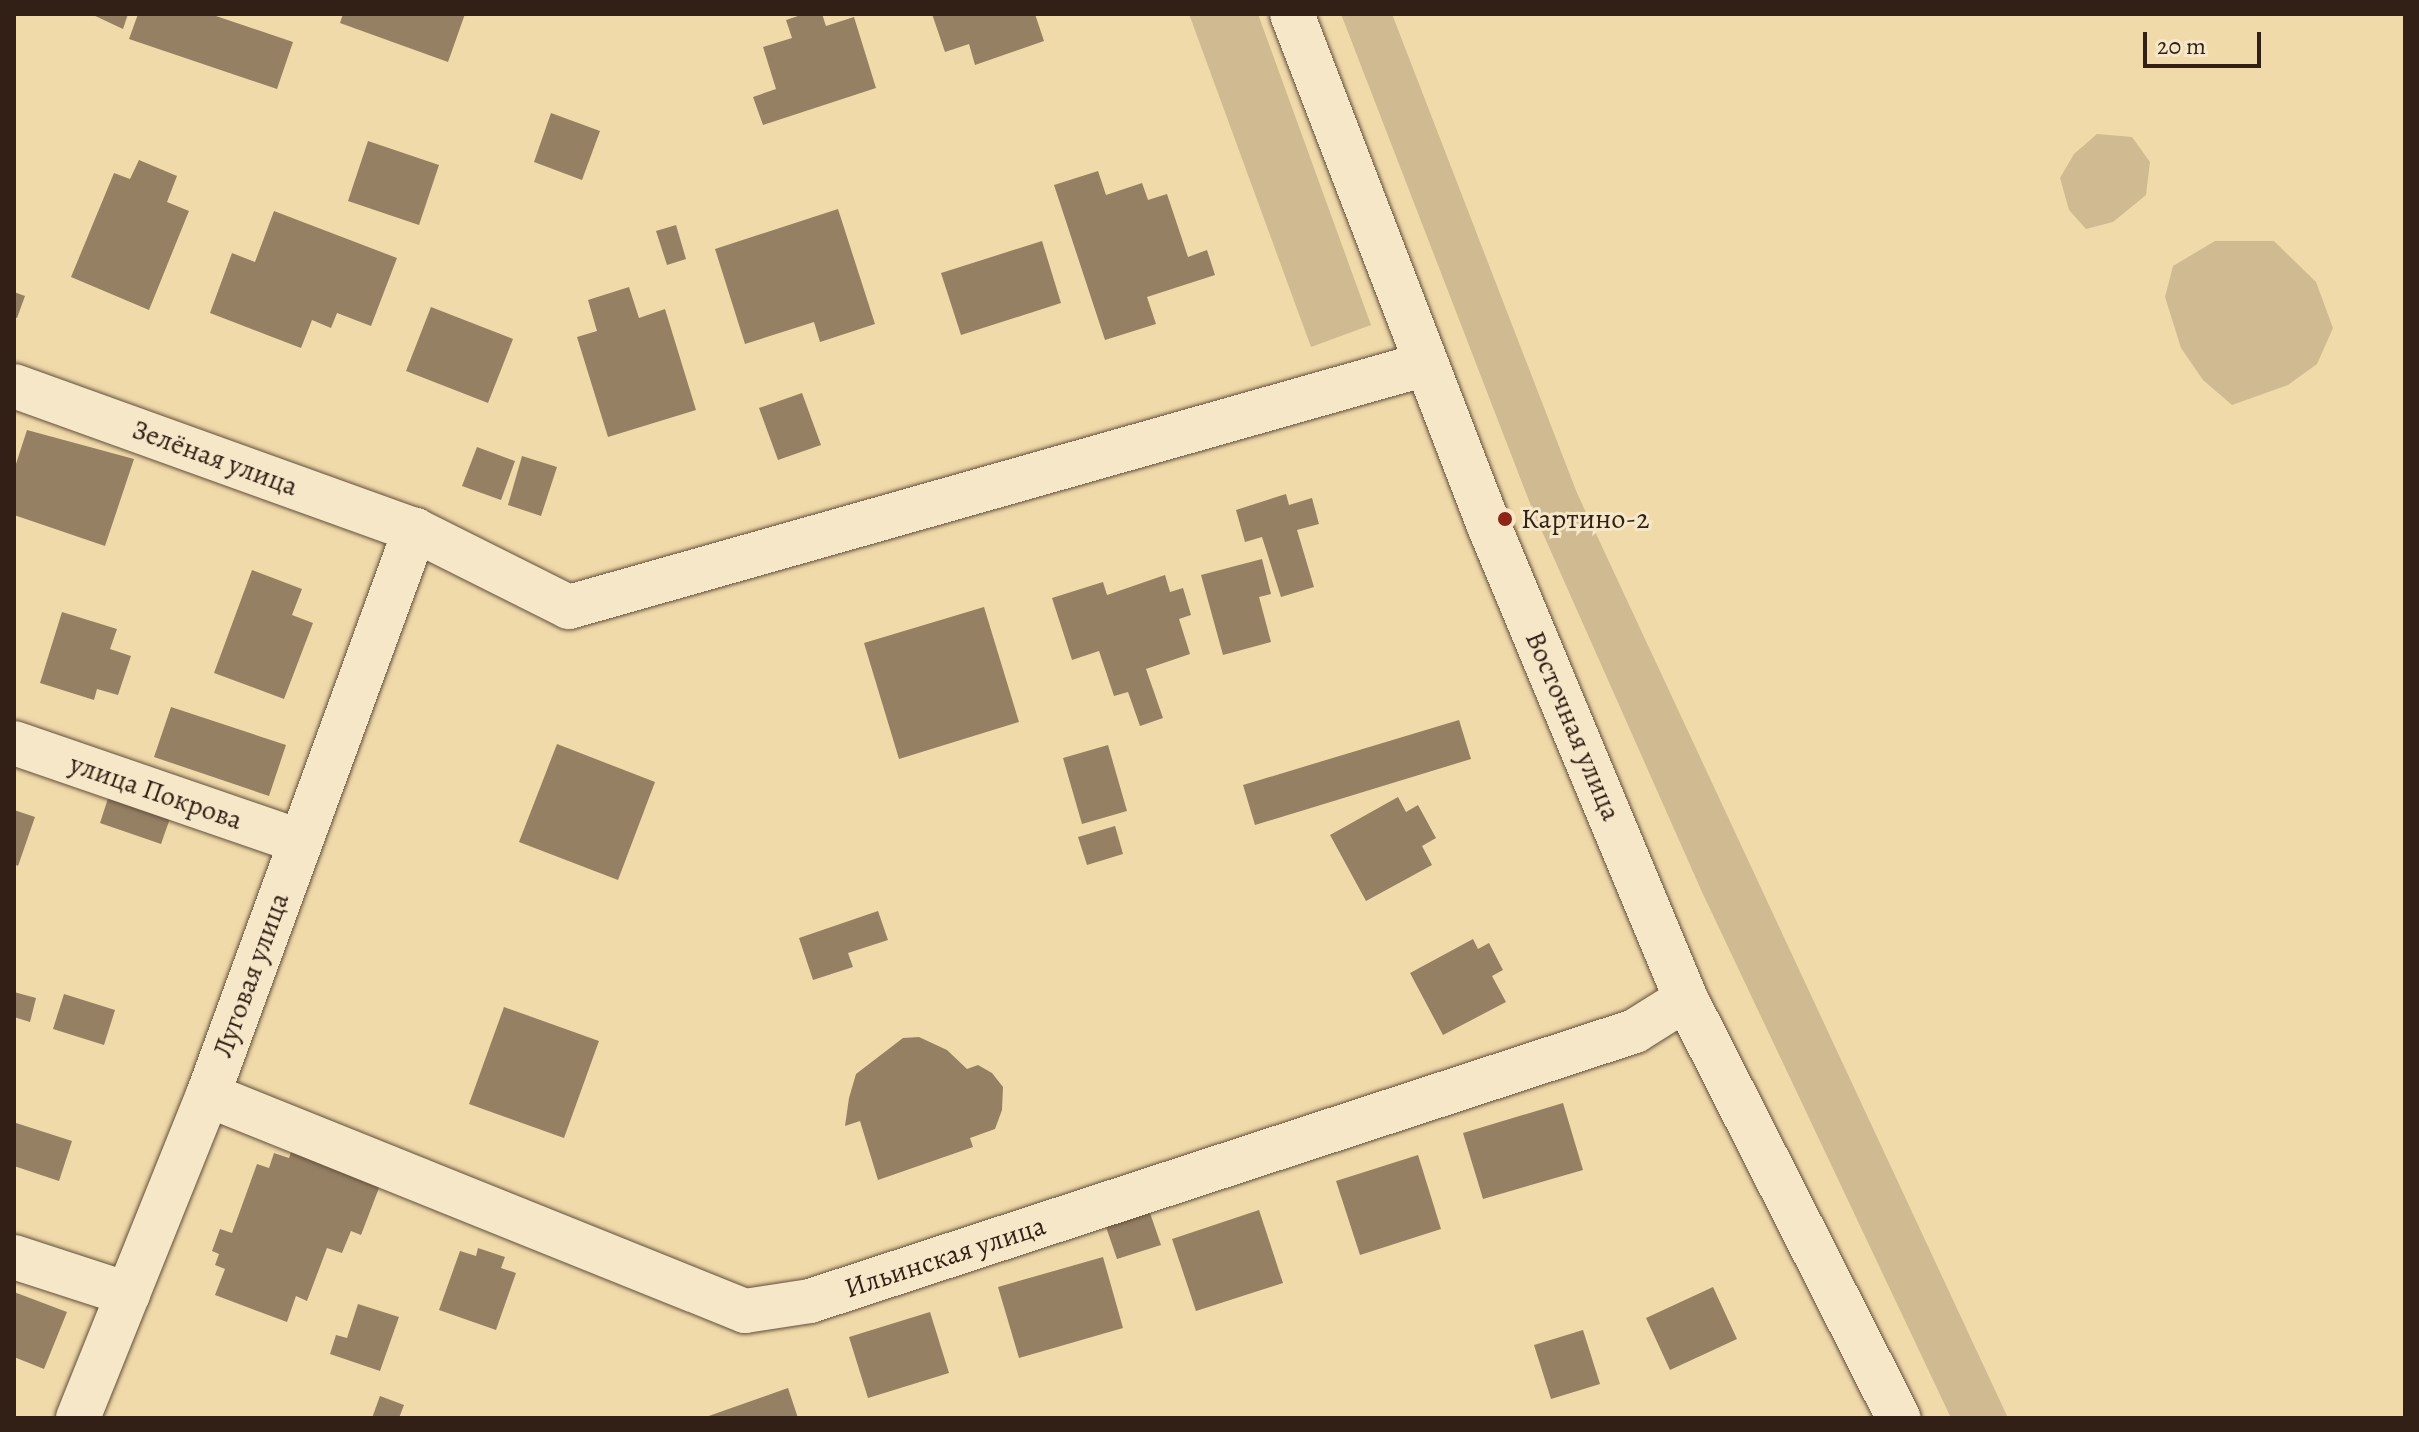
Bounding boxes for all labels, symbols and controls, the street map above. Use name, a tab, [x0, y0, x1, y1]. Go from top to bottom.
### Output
scale bar	[2147, 16, 2265, 66]
text: 20 m	[2157, 30, 2206, 62]
street label: Зелёная улица	[128, 413, 302, 503]
place label: Картино-2	[1521, 502, 1649, 536]
marker: Картино-2	[1496, 510, 1514, 528]
street label: Восточная улица	[1518, 626, 1628, 826]
street label: улица Покрова	[65, 747, 247, 837]
street label: Луговая улица	[206, 888, 296, 1062]
street label: Ильинская улица	[840, 1209, 1050, 1305]

